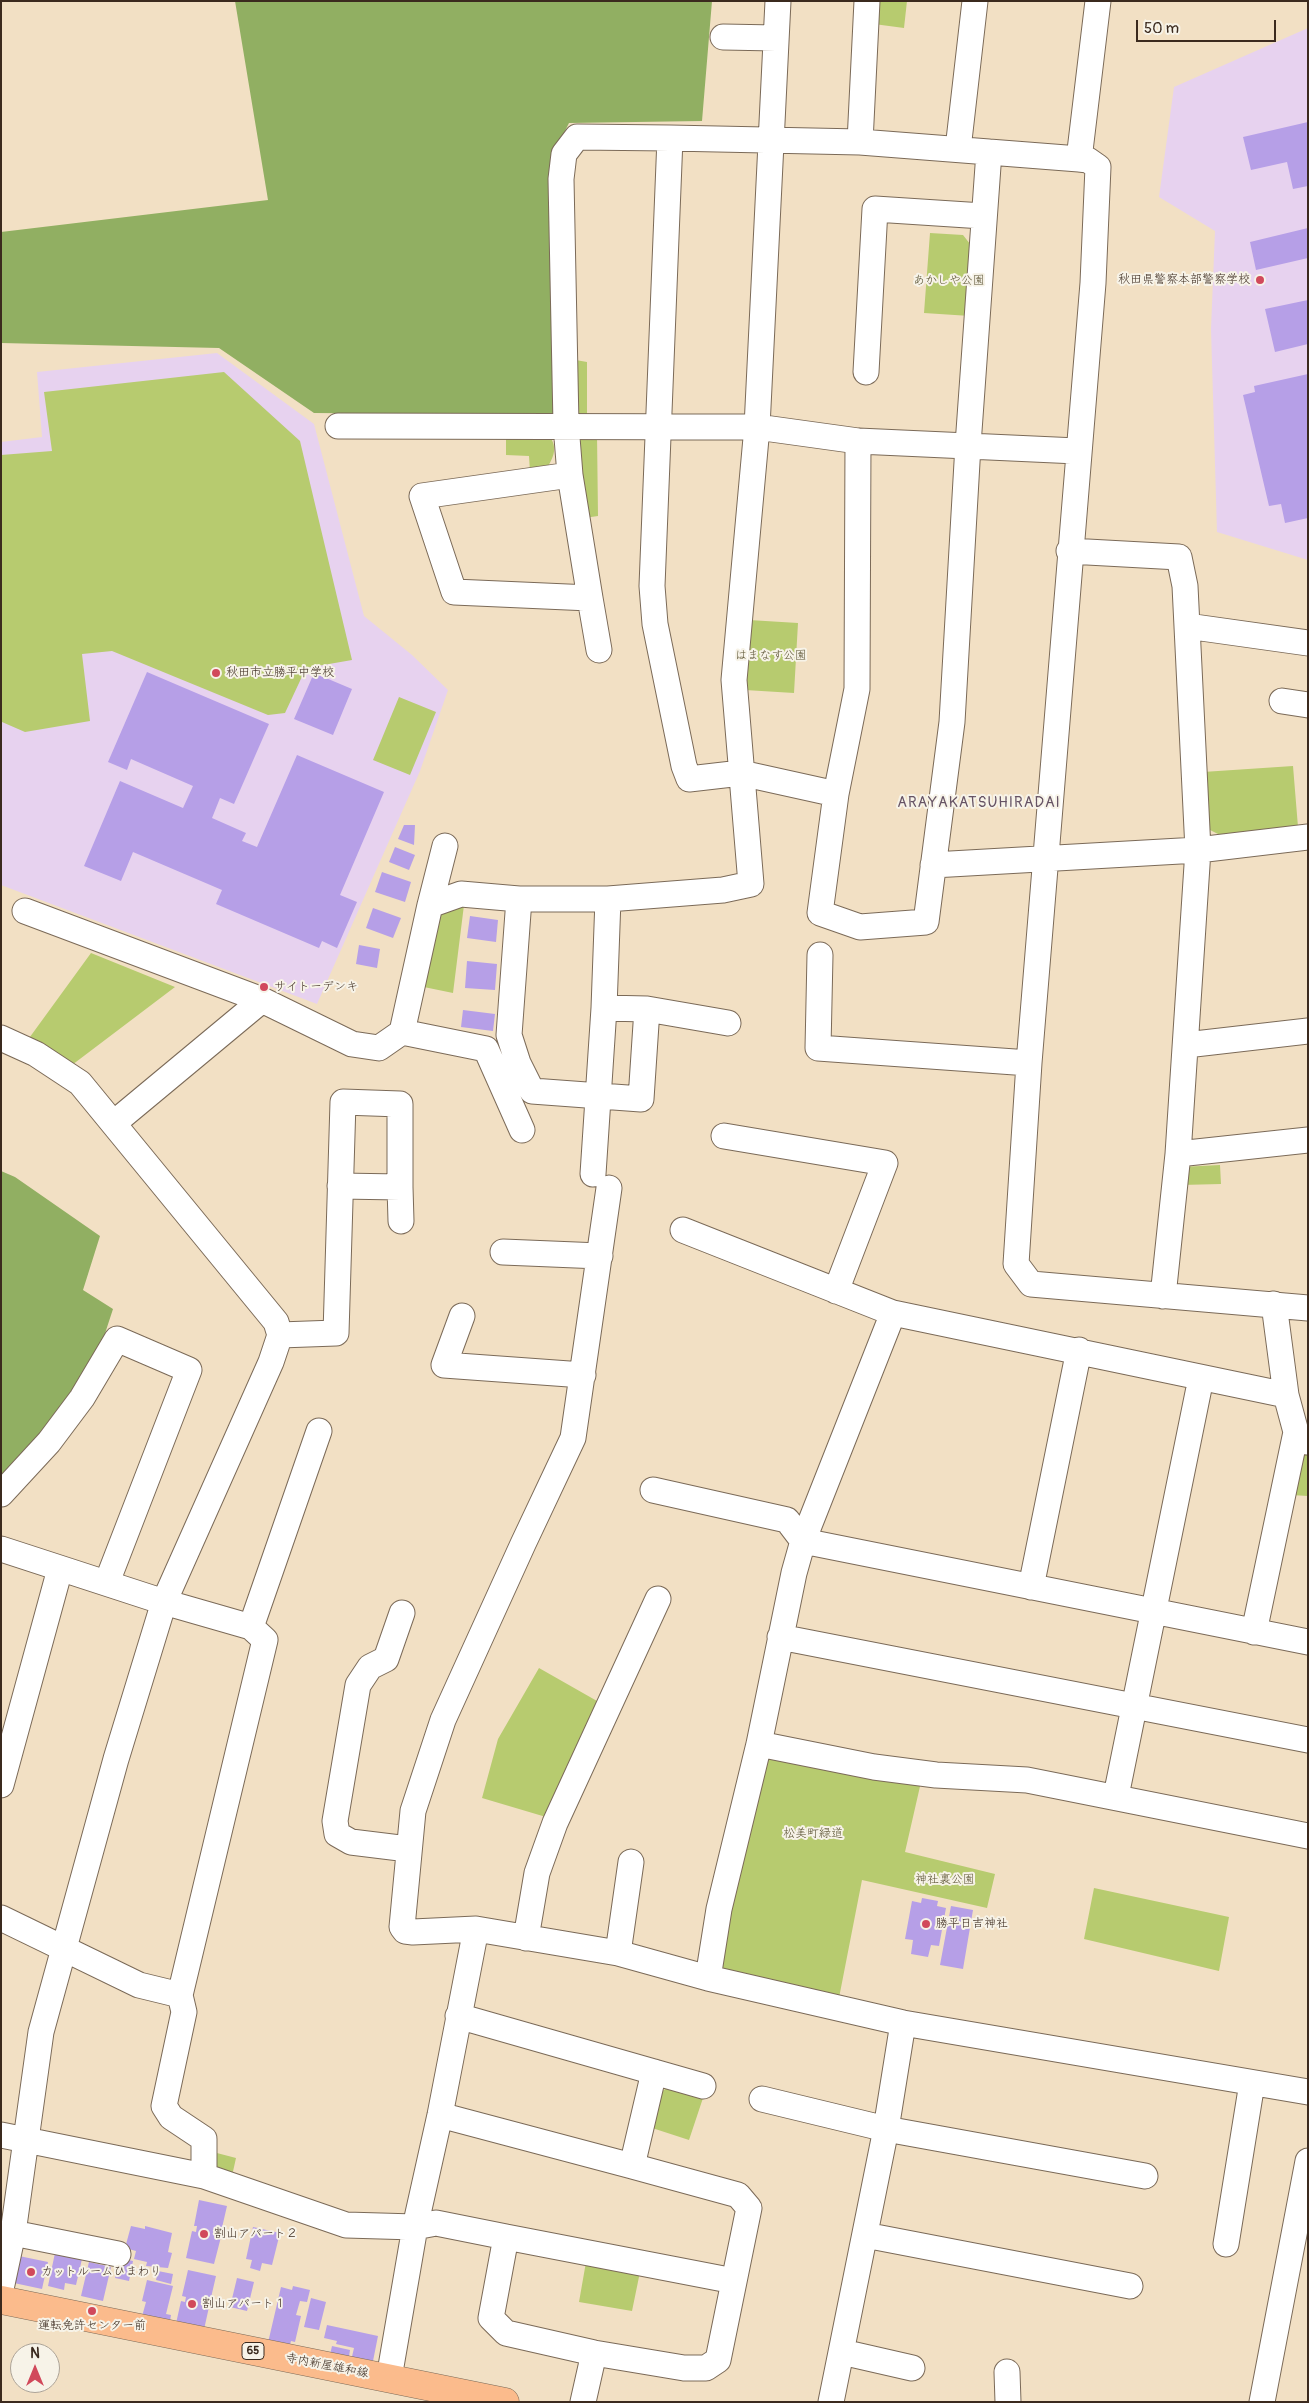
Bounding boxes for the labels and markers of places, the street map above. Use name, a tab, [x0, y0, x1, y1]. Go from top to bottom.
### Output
place label: 秋田県警察本部警察学校	[1118, 273, 1250, 287]
marker: 秋田県警察本部警察学校	[1254, 274, 1266, 286]
place label: 秋田市立勝平中学校	[226, 666, 334, 680]
marker: 秋田市立勝平中学校	[210, 667, 222, 679]
place label: サイトーデンキ	[274, 980, 358, 994]
marker: サイトーデンキ	[258, 981, 270, 993]
place label: 勝平日吉神社	[936, 1917, 1008, 1931]
marker: 勝平日吉神社	[920, 1918, 932, 1930]
place label: 割山アパート２	[214, 2227, 298, 2241]
marker: 割山アパート２	[198, 2228, 210, 2240]
place label: カットルームひまわり	[41, 2265, 161, 2279]
marker: カットルームひまわり	[25, 2266, 37, 2278]
place label: 割山アパート１	[202, 2297, 286, 2311]
marker: 割山アパート１	[186, 2298, 198, 2310]
marker: 運転免許センター前	[86, 2305, 98, 2317]
place label: 運転免許センター前	[38, 2319, 146, 2333]

